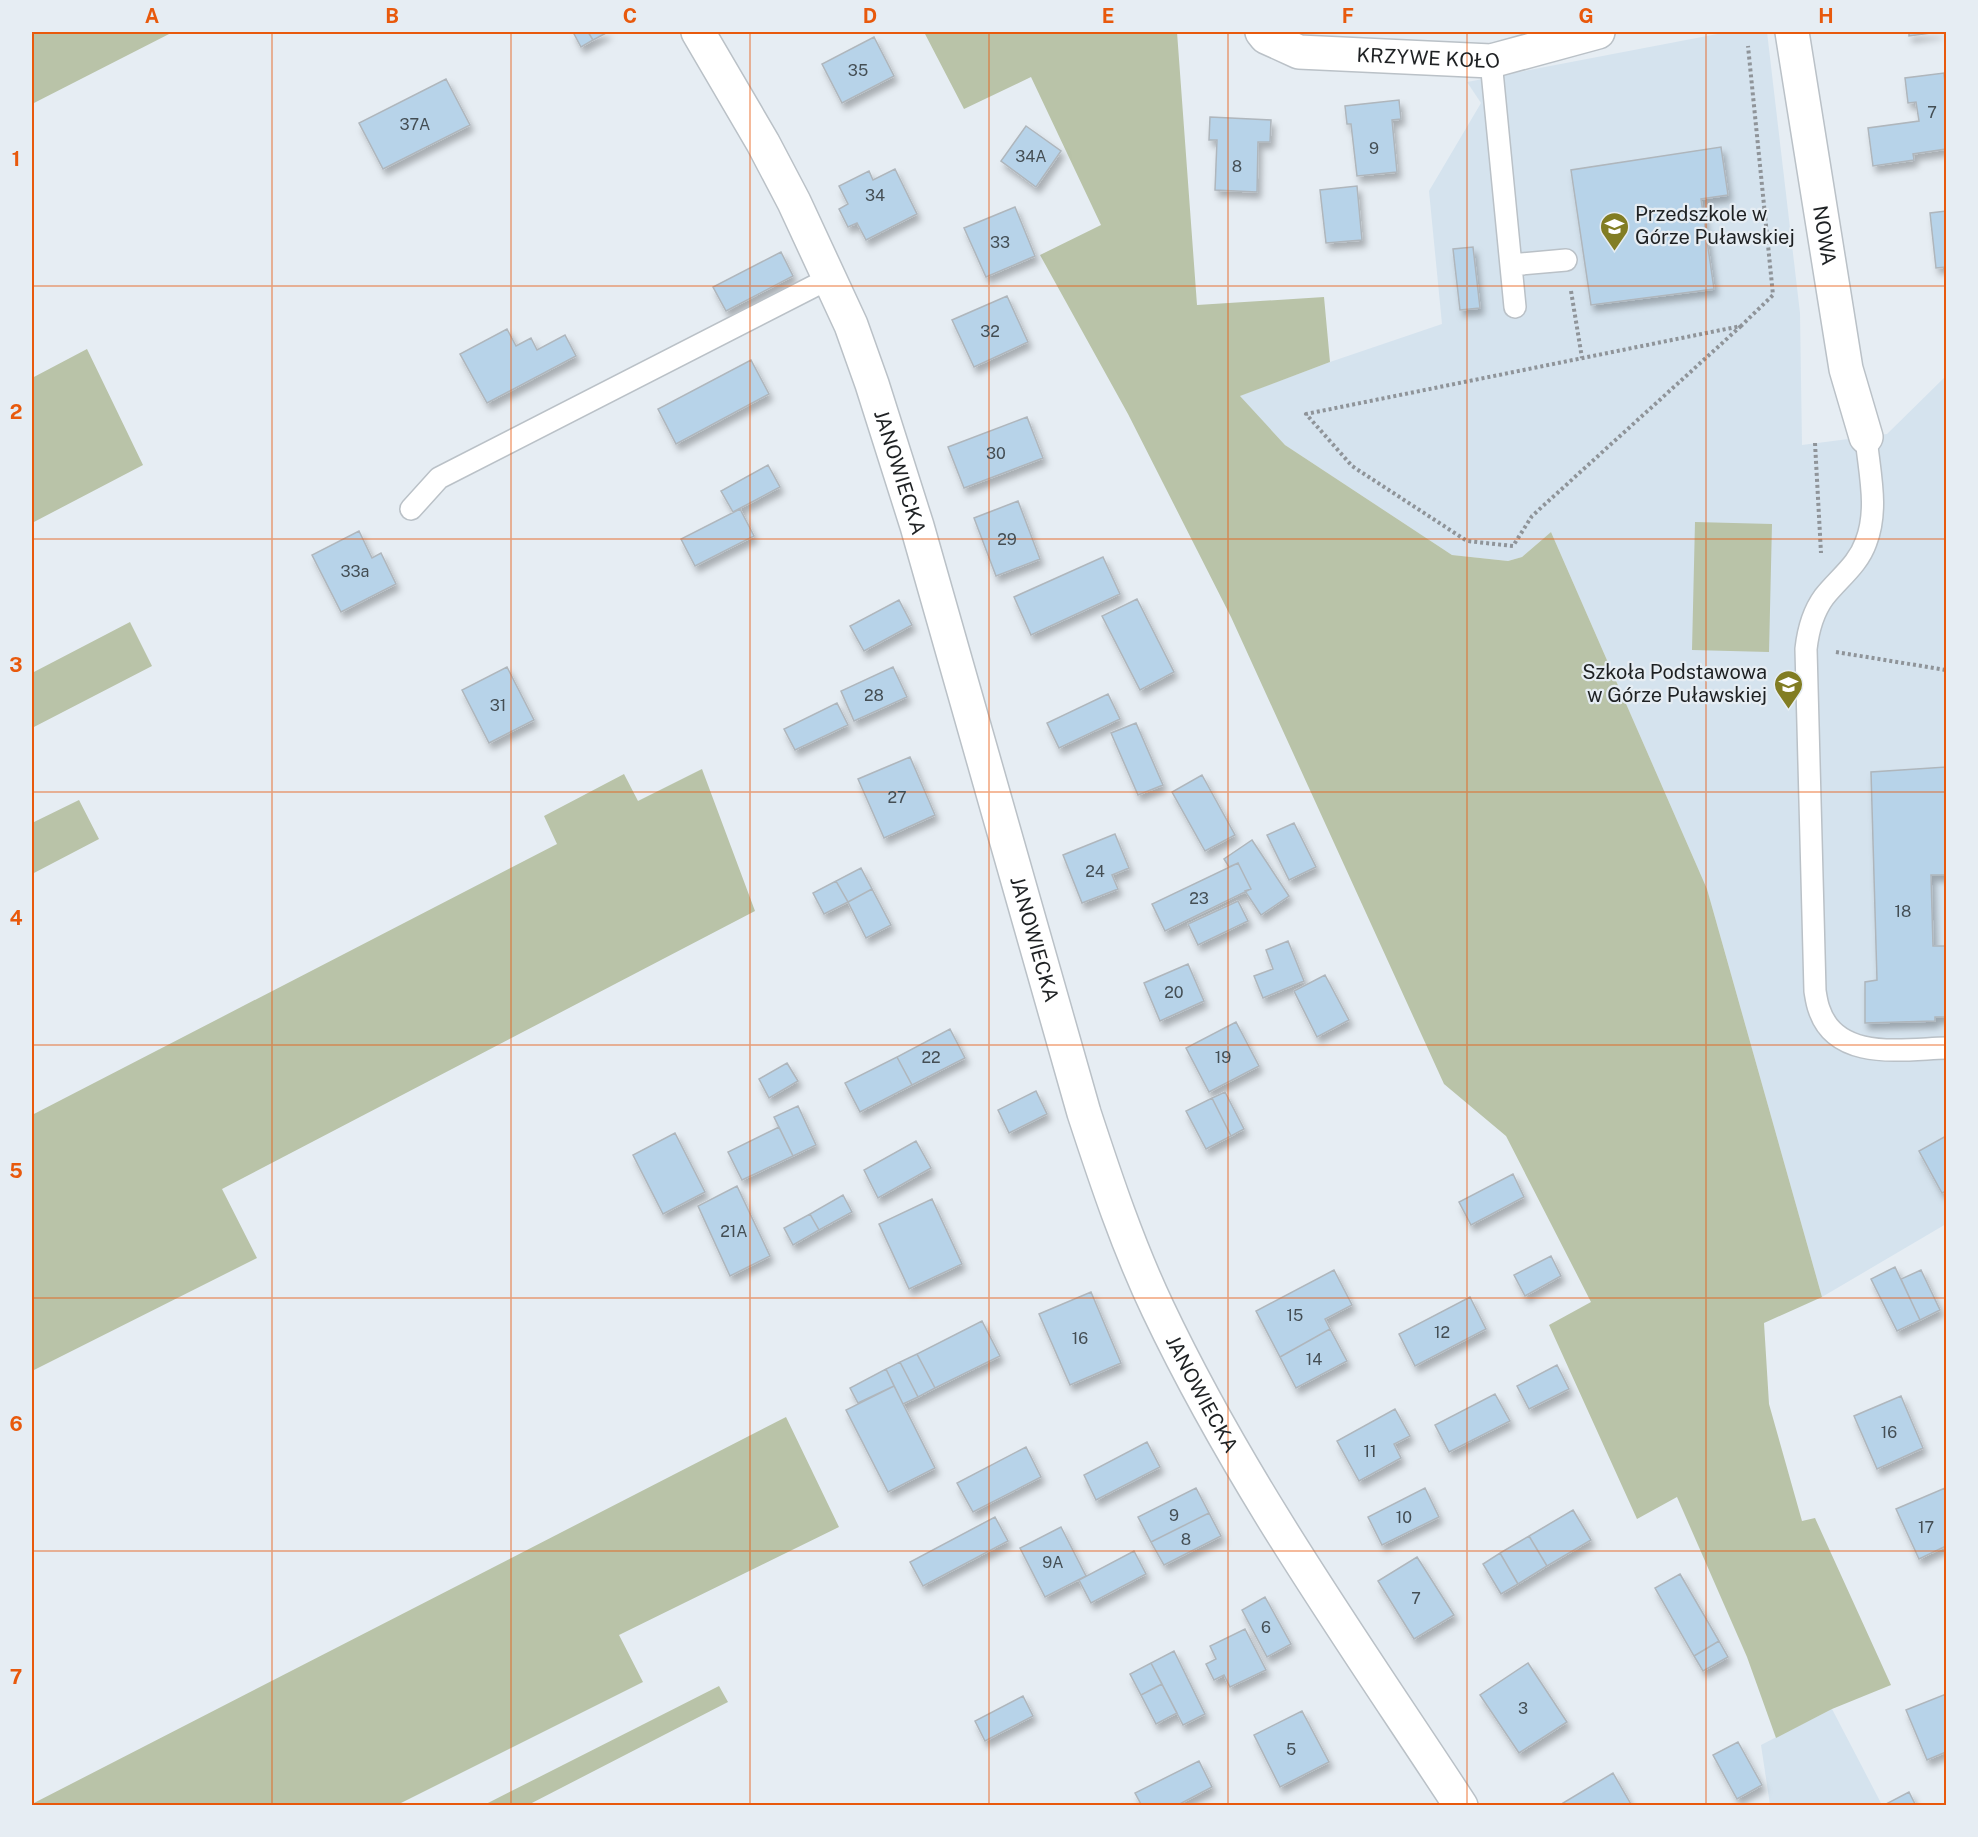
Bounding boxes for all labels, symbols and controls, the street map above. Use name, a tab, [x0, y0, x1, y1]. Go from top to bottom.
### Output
text: A	[145, 4, 159, 28]
text: B	[385, 4, 399, 28]
text: C	[623, 4, 637, 28]
text: D	[863, 4, 877, 28]
text: E	[1102, 4, 1114, 28]
text: F	[1342, 4, 1354, 28]
text: G	[1578, 4, 1594, 28]
text: H	[1818, 4, 1834, 28]
street label: KRZYWE KOŁO	[1356, 43, 1503, 74]
house number: 35	[848, 61, 868, 80]
house number: 7	[1927, 103, 1937, 122]
house number: 37A	[400, 115, 430, 134]
house number: 9	[1369, 139, 1379, 158]
text: 1	[12, 147, 20, 171]
house number: 34A	[1015, 147, 1047, 166]
house number: 8	[1232, 157, 1242, 176]
house number: 34	[865, 186, 885, 205]
place label: Przedszkole w Górze Puławskiej	[1635, 202, 1795, 249]
street label: NOWA	[1808, 204, 1841, 267]
school or university icon: Przedszkole w Górze Puławskiej	[1598, 210, 1630, 252]
house number: 33	[990, 233, 1010, 252]
house number: 32	[980, 322, 1000, 341]
text: 2	[10, 400, 22, 424]
street label: JANOWIECKA	[869, 407, 931, 537]
house number: 30	[986, 444, 1006, 463]
house number: 29	[997, 530, 1017, 549]
house number: 33a	[341, 562, 369, 581]
text: 3	[9, 653, 23, 677]
place label: Szkoła Podstawowa w Górze Puławskiej	[1582, 660, 1767, 707]
school or university icon: Szkoła Podstawowa w Górze Puławskiej	[1772, 668, 1804, 710]
house number: 28	[864, 686, 884, 705]
house number: 31	[490, 696, 506, 715]
house number: 27	[887, 788, 907, 807]
house number: 24	[1085, 862, 1105, 881]
street label: JANOWIECKA	[1005, 873, 1064, 1005]
house number: 23	[1189, 889, 1209, 908]
house number: 18	[1895, 902, 1911, 921]
text: 4	[9, 906, 23, 930]
house number: 20	[1164, 983, 1184, 1002]
house number: 22	[921, 1048, 941, 1067]
house number: 19	[1215, 1048, 1231, 1067]
text: 5	[9, 1159, 23, 1183]
house number: 21A	[720, 1222, 748, 1241]
house number: 15	[1287, 1306, 1303, 1325]
house number: 12	[1434, 1323, 1450, 1342]
house number: 16	[1072, 1329, 1088, 1348]
street label: JANOWIECKA	[1161, 1331, 1243, 1457]
house number: 14	[1306, 1350, 1322, 1369]
text: 6	[9, 1412, 23, 1436]
house number: 16	[1881, 1423, 1897, 1442]
house number: 11	[1363, 1442, 1377, 1461]
house number: 9	[1169, 1506, 1179, 1525]
house number: 10	[1396, 1508, 1412, 1527]
house number: 17	[1918, 1518, 1934, 1537]
house number: 8	[1181, 1530, 1191, 1549]
house number: 9A	[1042, 1553, 1064, 1572]
house number: 7	[1411, 1589, 1421, 1608]
house number: 6	[1261, 1618, 1271, 1637]
text: 7	[10, 1665, 22, 1689]
house number: 3	[1518, 1699, 1528, 1718]
house number: 5	[1286, 1740, 1296, 1759]

